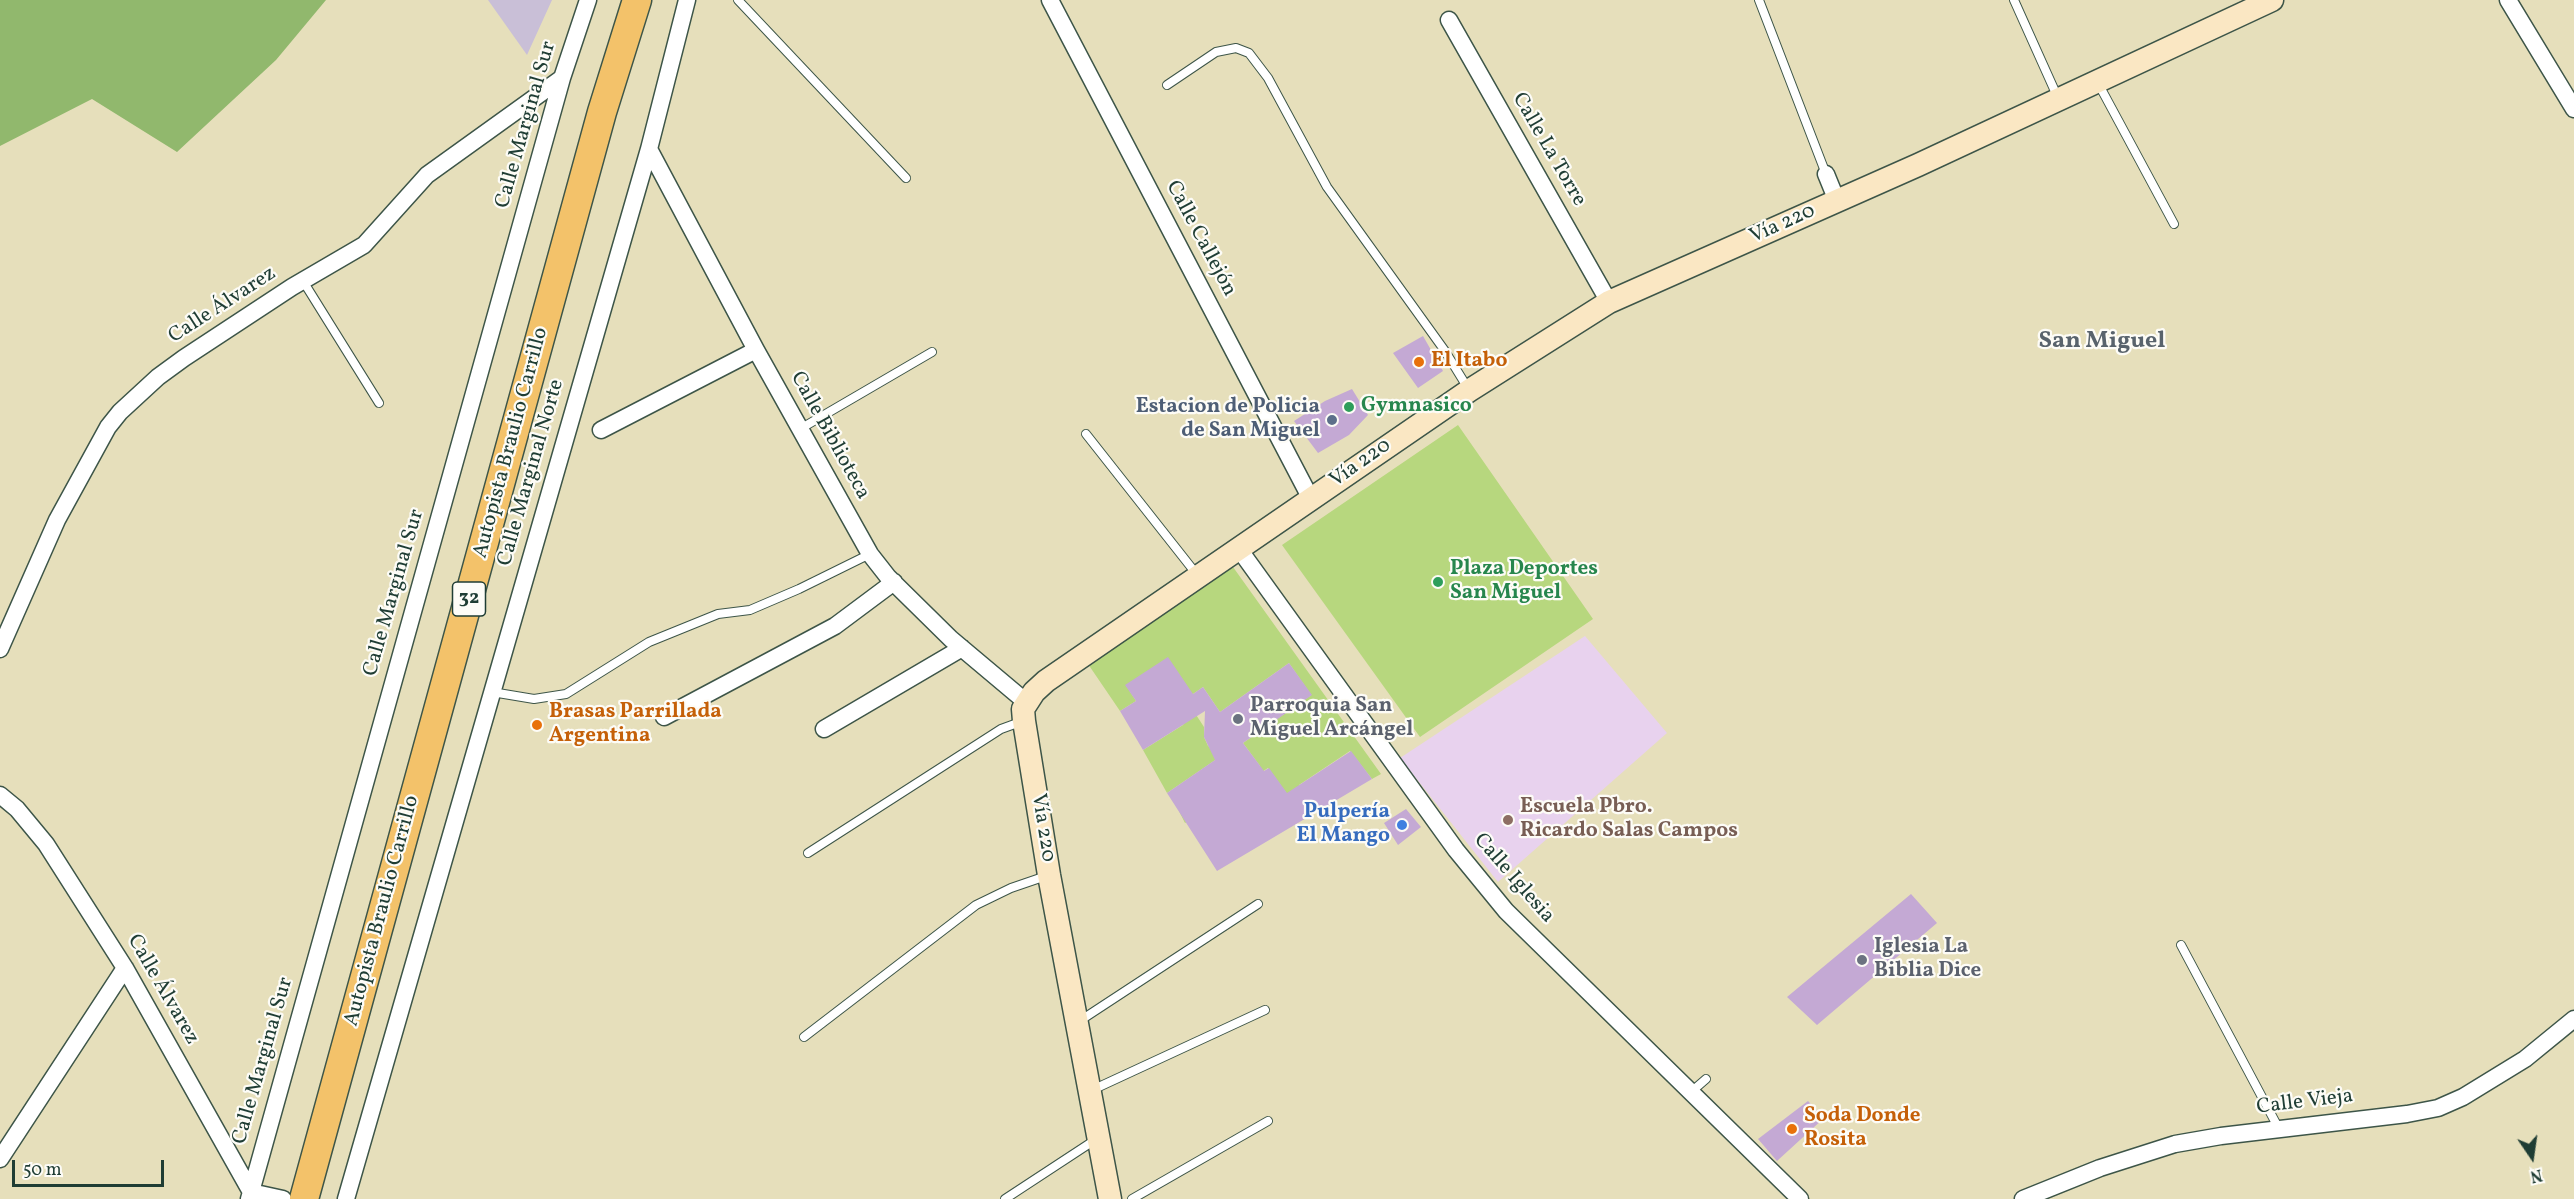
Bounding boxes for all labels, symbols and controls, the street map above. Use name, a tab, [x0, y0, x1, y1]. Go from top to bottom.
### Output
street label: Calle Marginal Sur	[491, 39, 563, 211]
street label: Calle La Torre	[1505, 89, 1591, 211]
street label: Calle Callejón	[1159, 177, 1241, 301]
street label: Vía 220	[1746, 199, 1820, 251]
street label: Calle Álvarez	[165, 262, 281, 350]
street label: Autopista Braulio Carrillo	[469, 325, 555, 561]
district label: San Miguel	[2038, 329, 2166, 357]
place label: El Itabo	[1431, 349, 1507, 375]
marker: El Itabo	[1412, 355, 1426, 369]
street label: Calle Biblioteca	[783, 368, 875, 504]
street label: Calle Marginal Norte	[493, 377, 571, 569]
place label: Gymnasico	[1361, 394, 1472, 420]
place label: Estacion de Policia de San Miguel	[1136, 395, 1320, 445]
marker: Gymnasico	[1342, 400, 1356, 414]
marker: Estacion de Policia de San Miguel	[1325, 413, 1339, 427]
street label: Vía 220	[1325, 434, 1397, 494]
street label: Calle Marginal Sur	[359, 507, 431, 679]
place label: Plaza Deportes San Miguel	[1450, 557, 1598, 607]
marker: Plaza Deportes San Miguel	[1431, 575, 1445, 589]
road number: 32	[452, 582, 486, 616]
place label: Parroquia San Miguel Arcángel	[1250, 694, 1413, 744]
place label: Brasas Parrillada Argentina	[549, 700, 722, 750]
marker: Parroquia San Miguel Arcángel	[1231, 712, 1245, 726]
marker: Brasas Parrillada Argentina	[530, 718, 544, 732]
street label: Vía 220	[1024, 792, 1060, 864]
street label: Autopista Braulio Carrillo	[340, 793, 426, 1029]
place label: Escuela Pbro. Ricardo Salas Campos	[1520, 795, 1738, 845]
place label: Pulpería El Mango	[1296, 800, 1390, 850]
marker: Escuela Pbro. Ricardo Salas Campos	[1501, 813, 1515, 827]
marker: Pulpería El Mango	[1395, 818, 1409, 832]
street label: Calle Iglesia	[1467, 829, 1559, 929]
street label: Calle Álvarez	[120, 931, 204, 1049]
place label: Iglesia La Biblia Dice	[1874, 935, 1981, 985]
marker: Iglesia La Biblia Dice	[1855, 953, 1869, 967]
street label: Calle Marginal Sur	[228, 975, 300, 1147]
street label: Calle Vieja	[2255, 1085, 2355, 1121]
place label: Soda Donde Rosita	[1804, 1104, 1921, 1154]
marker: Soda Donde Rosita	[1785, 1122, 1799, 1136]
north arrow	[2502, 1127, 2562, 1187]
scale bar	[15, 1148, 166, 1186]
text: 50 m	[23, 1158, 62, 1183]
text: N	[2528, 1163, 2544, 1187]

